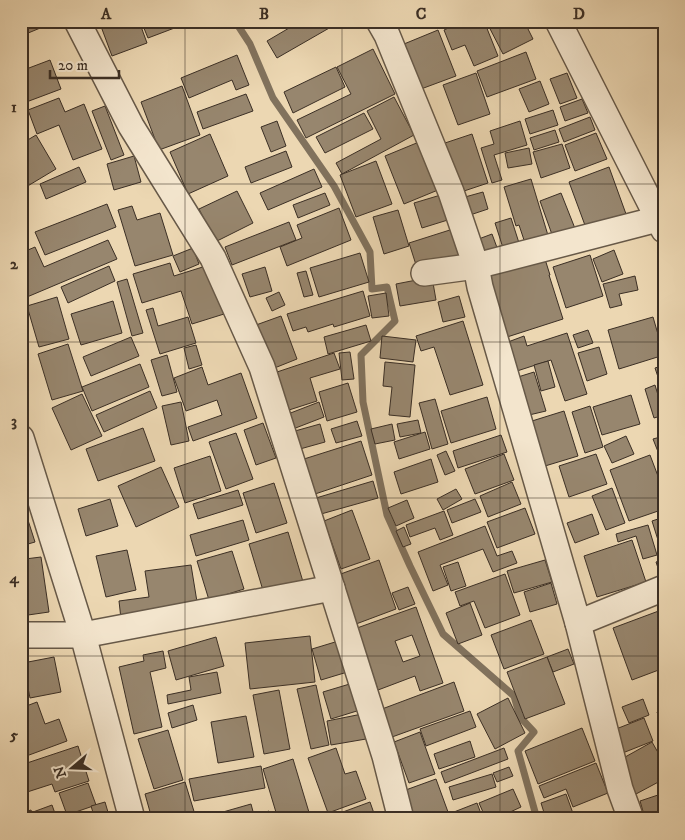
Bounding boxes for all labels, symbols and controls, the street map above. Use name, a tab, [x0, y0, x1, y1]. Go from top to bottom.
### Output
text: A	[100, 4, 112, 24]
text: B	[259, 4, 269, 24]
text: C	[416, 4, 426, 24]
text: D	[573, 4, 585, 24]
scale bar	[50, 48, 119, 80]
text: 20 m	[58, 56, 88, 75]
text: 1	[11, 97, 17, 117]
text: 2	[10, 254, 19, 274]
text: 3	[11, 411, 17, 431]
text: 4	[8, 568, 19, 588]
text: 5	[9, 725, 18, 745]
north arrow	[48, 742, 98, 792]
text: N	[50, 763, 71, 780]

